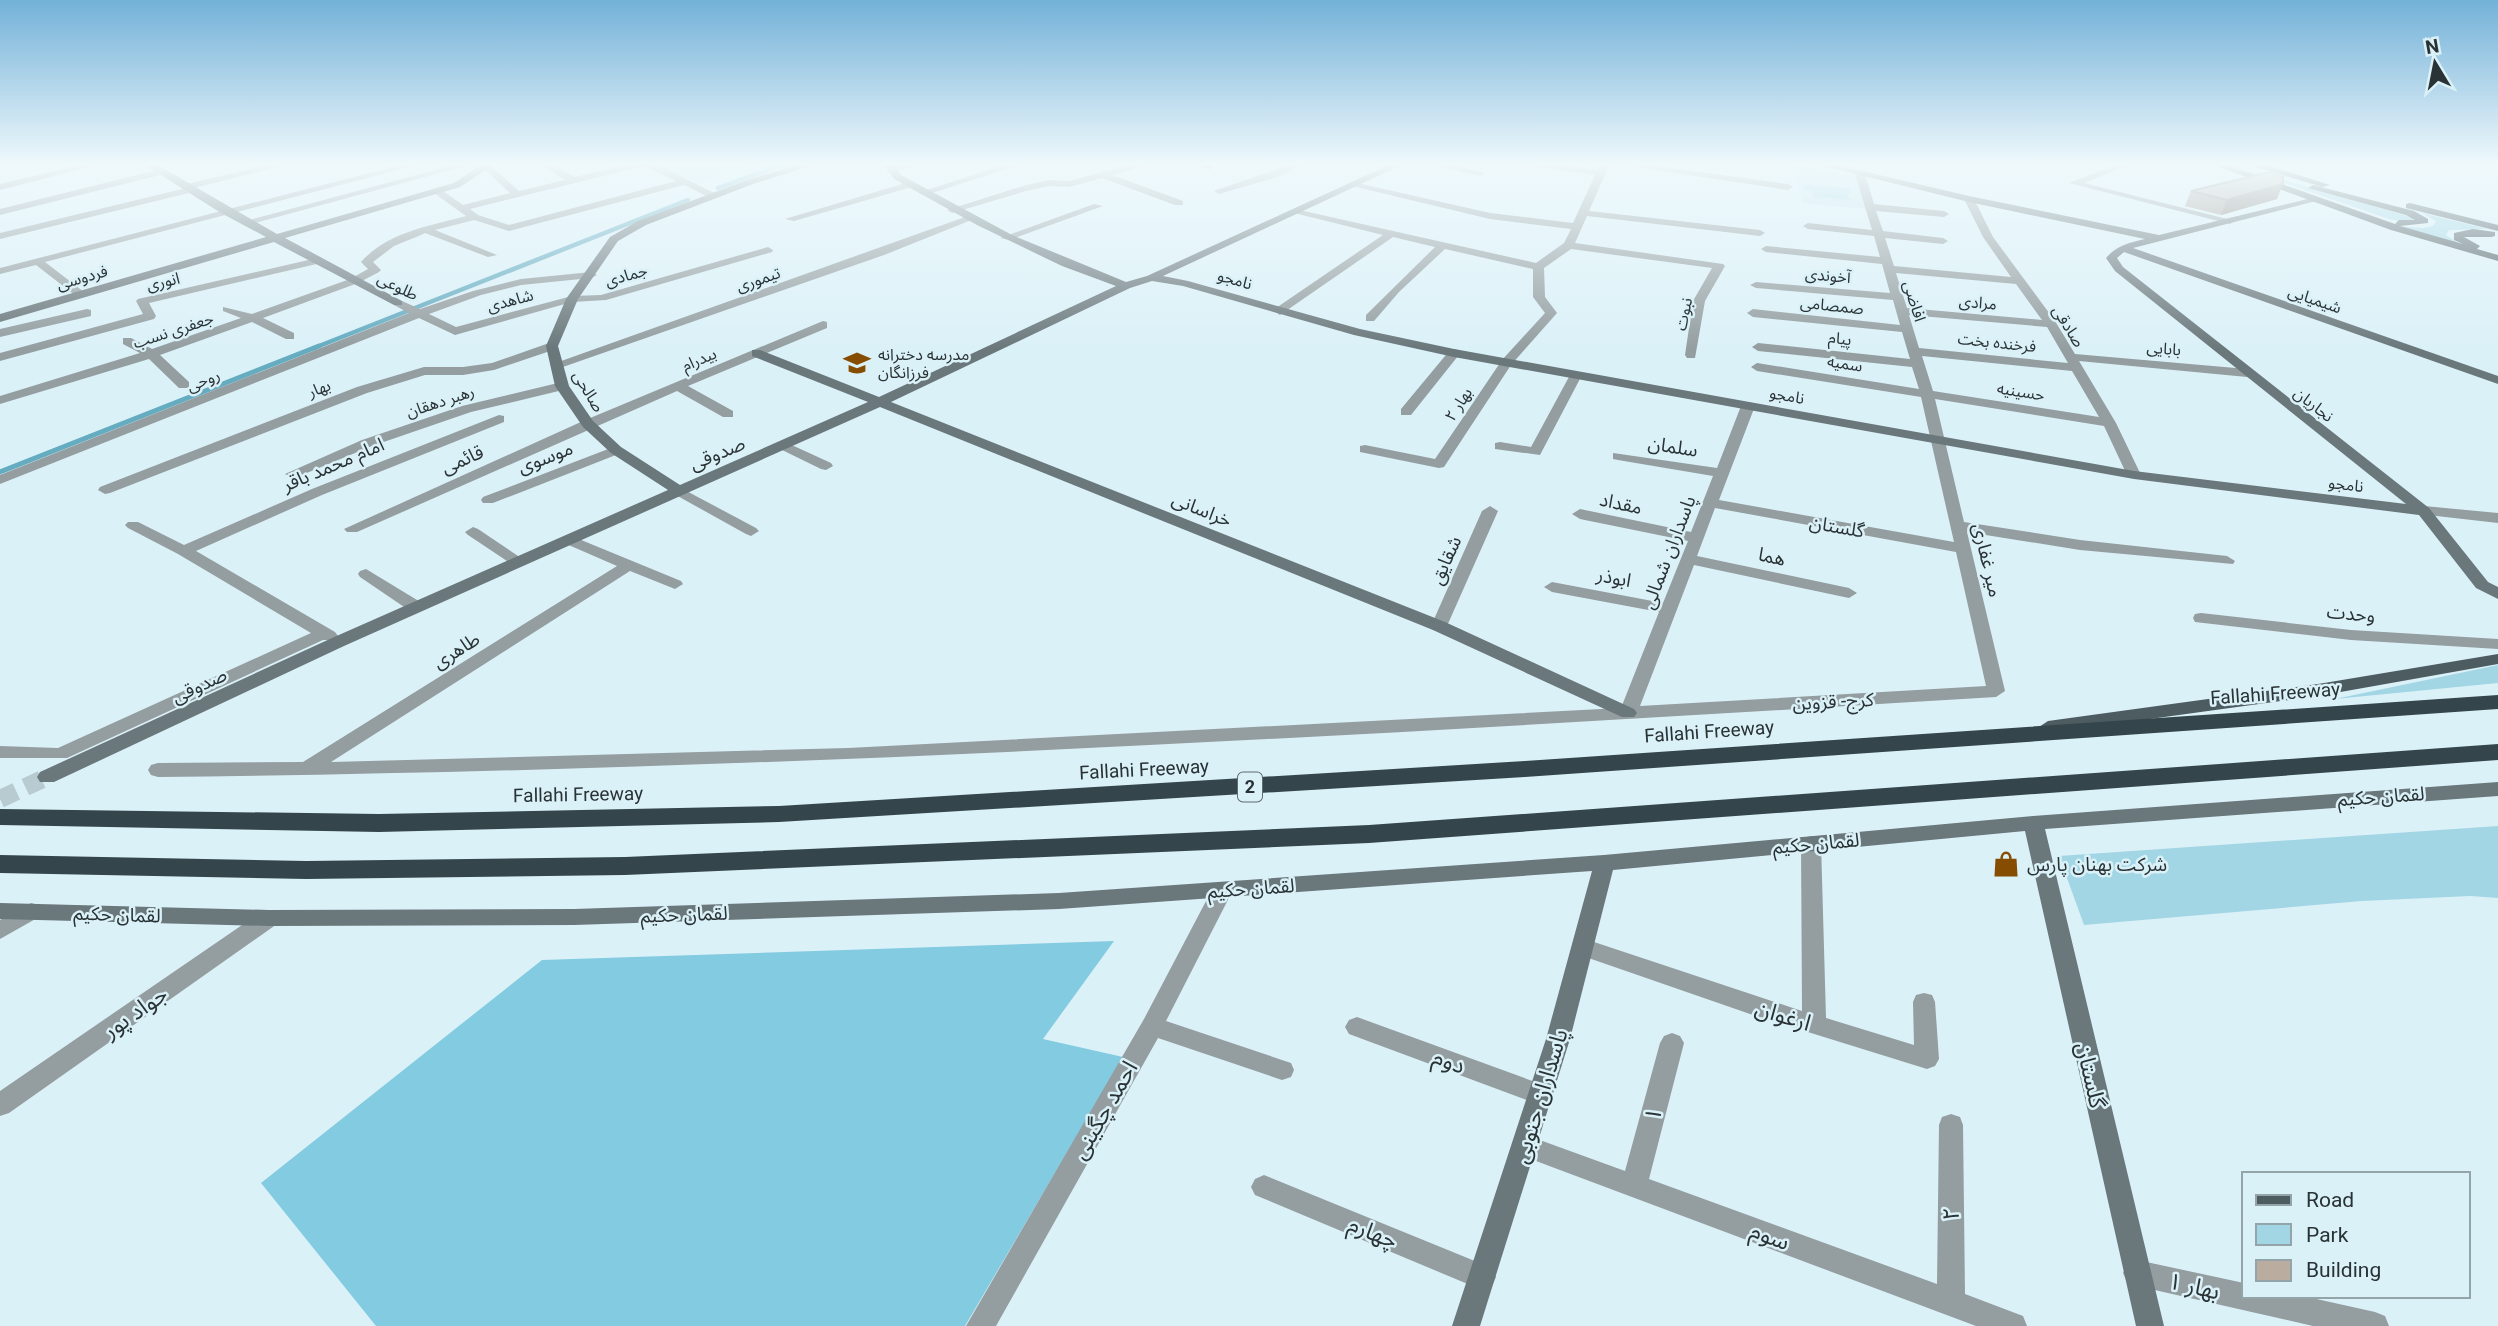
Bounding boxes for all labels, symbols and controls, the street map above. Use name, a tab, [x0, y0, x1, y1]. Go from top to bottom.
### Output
north arrow	[2400, 28, 2470, 98]
text: N	[2424, 34, 2441, 59]
street label: جمادی	[603, 260, 649, 291]
street label: فردوسی	[54, 261, 110, 294]
street label: تیموری	[734, 263, 783, 296]
street label: آخوندی	[1804, 264, 1853, 287]
street label: نامجو	[1215, 266, 1254, 293]
street label: انوری	[145, 268, 182, 295]
street label: طلوعی	[374, 268, 421, 304]
street label: افاضی	[1899, 278, 1930, 324]
street label: شیمیایی	[2286, 282, 2344, 317]
street label: شاهدی	[485, 285, 535, 316]
street label: مرادی	[1958, 291, 1998, 314]
street label: صمصامی	[1799, 293, 1865, 318]
street label: نبوت	[1671, 296, 1696, 332]
street label: صادقی	[2048, 302, 2089, 351]
street label: جعفری نسب	[130, 309, 216, 352]
street label: پیام	[1827, 328, 1852, 352]
street label: فرخنده بخت	[1957, 329, 2037, 356]
street label: بابایی	[2146, 338, 2182, 359]
street label: بیدرام	[679, 344, 721, 378]
place label: مدرسه دخترانه فرزانگان	[878, 345, 969, 382]
school or university icon: مدرسه دخترانه فرزانگان	[842, 348, 872, 378]
street label: سمیه	[1826, 351, 1864, 376]
street label: روحی	[184, 365, 223, 396]
street label: صالحی	[569, 367, 608, 416]
street label: بهار	[304, 375, 333, 402]
street label: حسینیه	[1996, 378, 2046, 405]
street label: رهبر دهقان	[404, 382, 477, 421]
street label: نامجو	[1768, 383, 1806, 408]
street label: نجاریان	[2290, 383, 2337, 426]
street label: بهار ۲	[1441, 384, 1476, 425]
street label: صدوقی	[686, 431, 748, 475]
street label: سلمان	[1646, 431, 1699, 462]
street label: امام محمد باقر	[278, 433, 389, 499]
street label: موسوی	[514, 436, 576, 478]
street label: قائمی	[437, 440, 487, 479]
street label: نامجو	[2327, 473, 2365, 496]
street label: خراسانی	[1169, 487, 1235, 532]
street label: مقداد	[1597, 488, 1644, 519]
street label: پاسداران شمالی	[1636, 492, 1702, 613]
street label: گلستان	[1808, 510, 1867, 543]
street label: میر غفاری	[1968, 521, 2007, 599]
street label: شقایق	[1425, 532, 1466, 588]
street label: هما	[1756, 542, 1788, 571]
street label: ابوذر	[1594, 563, 1633, 592]
street label: وحدت	[2326, 600, 2376, 627]
street label: طاهری	[428, 627, 484, 674]
street label: صدوقی	[168, 663, 230, 708]
street label: Fallahi Freeway	[2209, 677, 2341, 710]
street label: کرج- قزوین	[1792, 688, 1876, 717]
street label: Fallahi Freeway	[1643, 715, 1775, 748]
street label: Fallahi Freeway	[1078, 755, 1210, 784]
road number: 2	[1238, 772, 1262, 802]
street label: Fallahi Freeway	[513, 782, 643, 807]
street label: لقمان حکیم	[2337, 782, 2426, 814]
street label: لقمان حکیم	[1772, 828, 1861, 862]
shop icon: شرکت بهنان پارس	[1991, 849, 2021, 879]
place label: شرکت بهنان پارس	[2027, 853, 2167, 877]
street label: لقمان حکیم	[1207, 874, 1296, 906]
street label: لقمان حکیم	[73, 901, 161, 931]
street label: لقمان حکیم	[640, 901, 728, 931]
street label: جواد پور	[97, 980, 173, 1046]
street label: ارغوان	[1752, 994, 1814, 1037]
street label: پاسداران جنوبی	[1507, 1025, 1575, 1167]
street label: گلستان	[2070, 1039, 2111, 1111]
street label: دوم	[1428, 1043, 1469, 1083]
street label: احمد چگینی	[1066, 1056, 1144, 1165]
street label: ۱	[1639, 1104, 1668, 1124]
legend	[2242, 1172, 2470, 1298]
text: Road	[2306, 1188, 2354, 1212]
street label: ۲	[1938, 1207, 1965, 1221]
street label: چهارم	[1343, 1210, 1401, 1258]
street label: سوم	[1745, 1217, 1793, 1260]
text: Park	[2306, 1223, 2349, 1247]
text: Building	[2306, 1258, 2381, 1282]
street label: بهار ۱	[2166, 1268, 2222, 1305]

